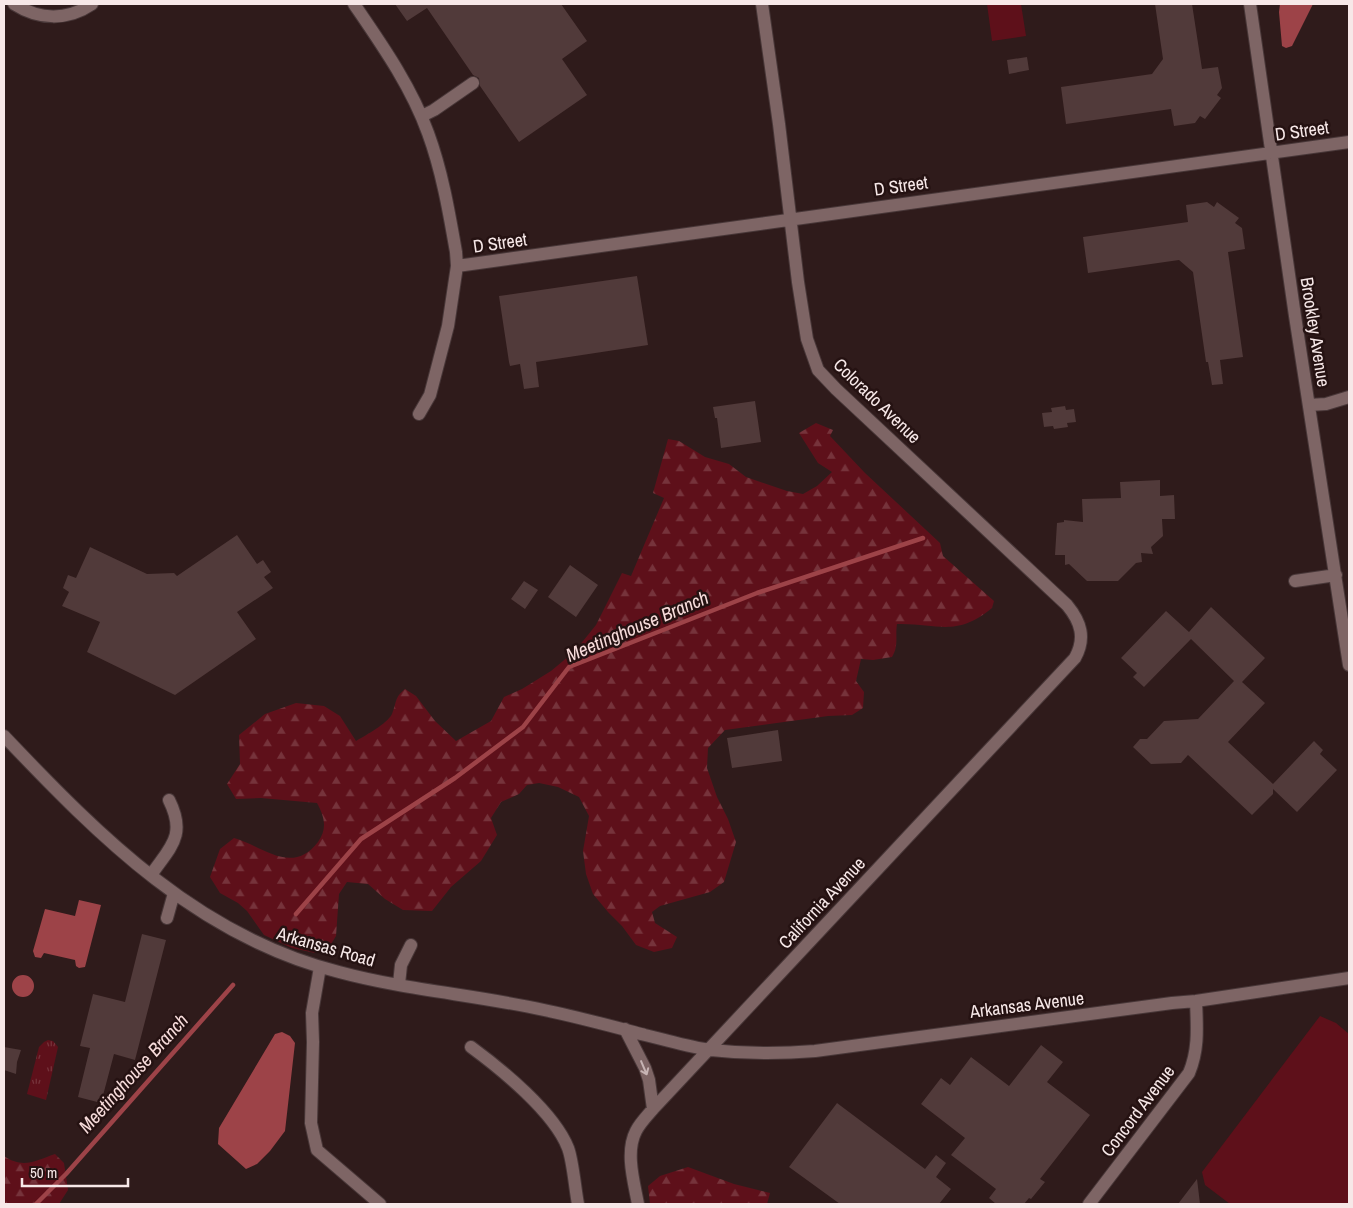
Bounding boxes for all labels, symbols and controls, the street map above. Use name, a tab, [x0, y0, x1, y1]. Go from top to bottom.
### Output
street label: D Street	[1273, 114, 1330, 147]
street label: D Street	[872, 169, 929, 202]
street label: D Street	[471, 226, 528, 259]
street label: Brookley Avenue	[1295, 275, 1336, 388]
street label: Colorado Avenue	[828, 352, 927, 449]
water label: Meetinghouse Branch	[562, 584, 712, 668]
street label: California Avenue	[773, 851, 871, 954]
street label: Arkansas Road	[273, 920, 378, 972]
street label: Arkansas Avenue	[968, 985, 1085, 1024]
water label: Meetinghouse Branch	[72, 1008, 194, 1138]
one-way arrow	[640, 1060, 649, 1075]
street label: Concord Avenue	[1095, 1060, 1180, 1162]
scale bar	[22, 1156, 129, 1188]
text: 50 m	[30, 1162, 57, 1183]

